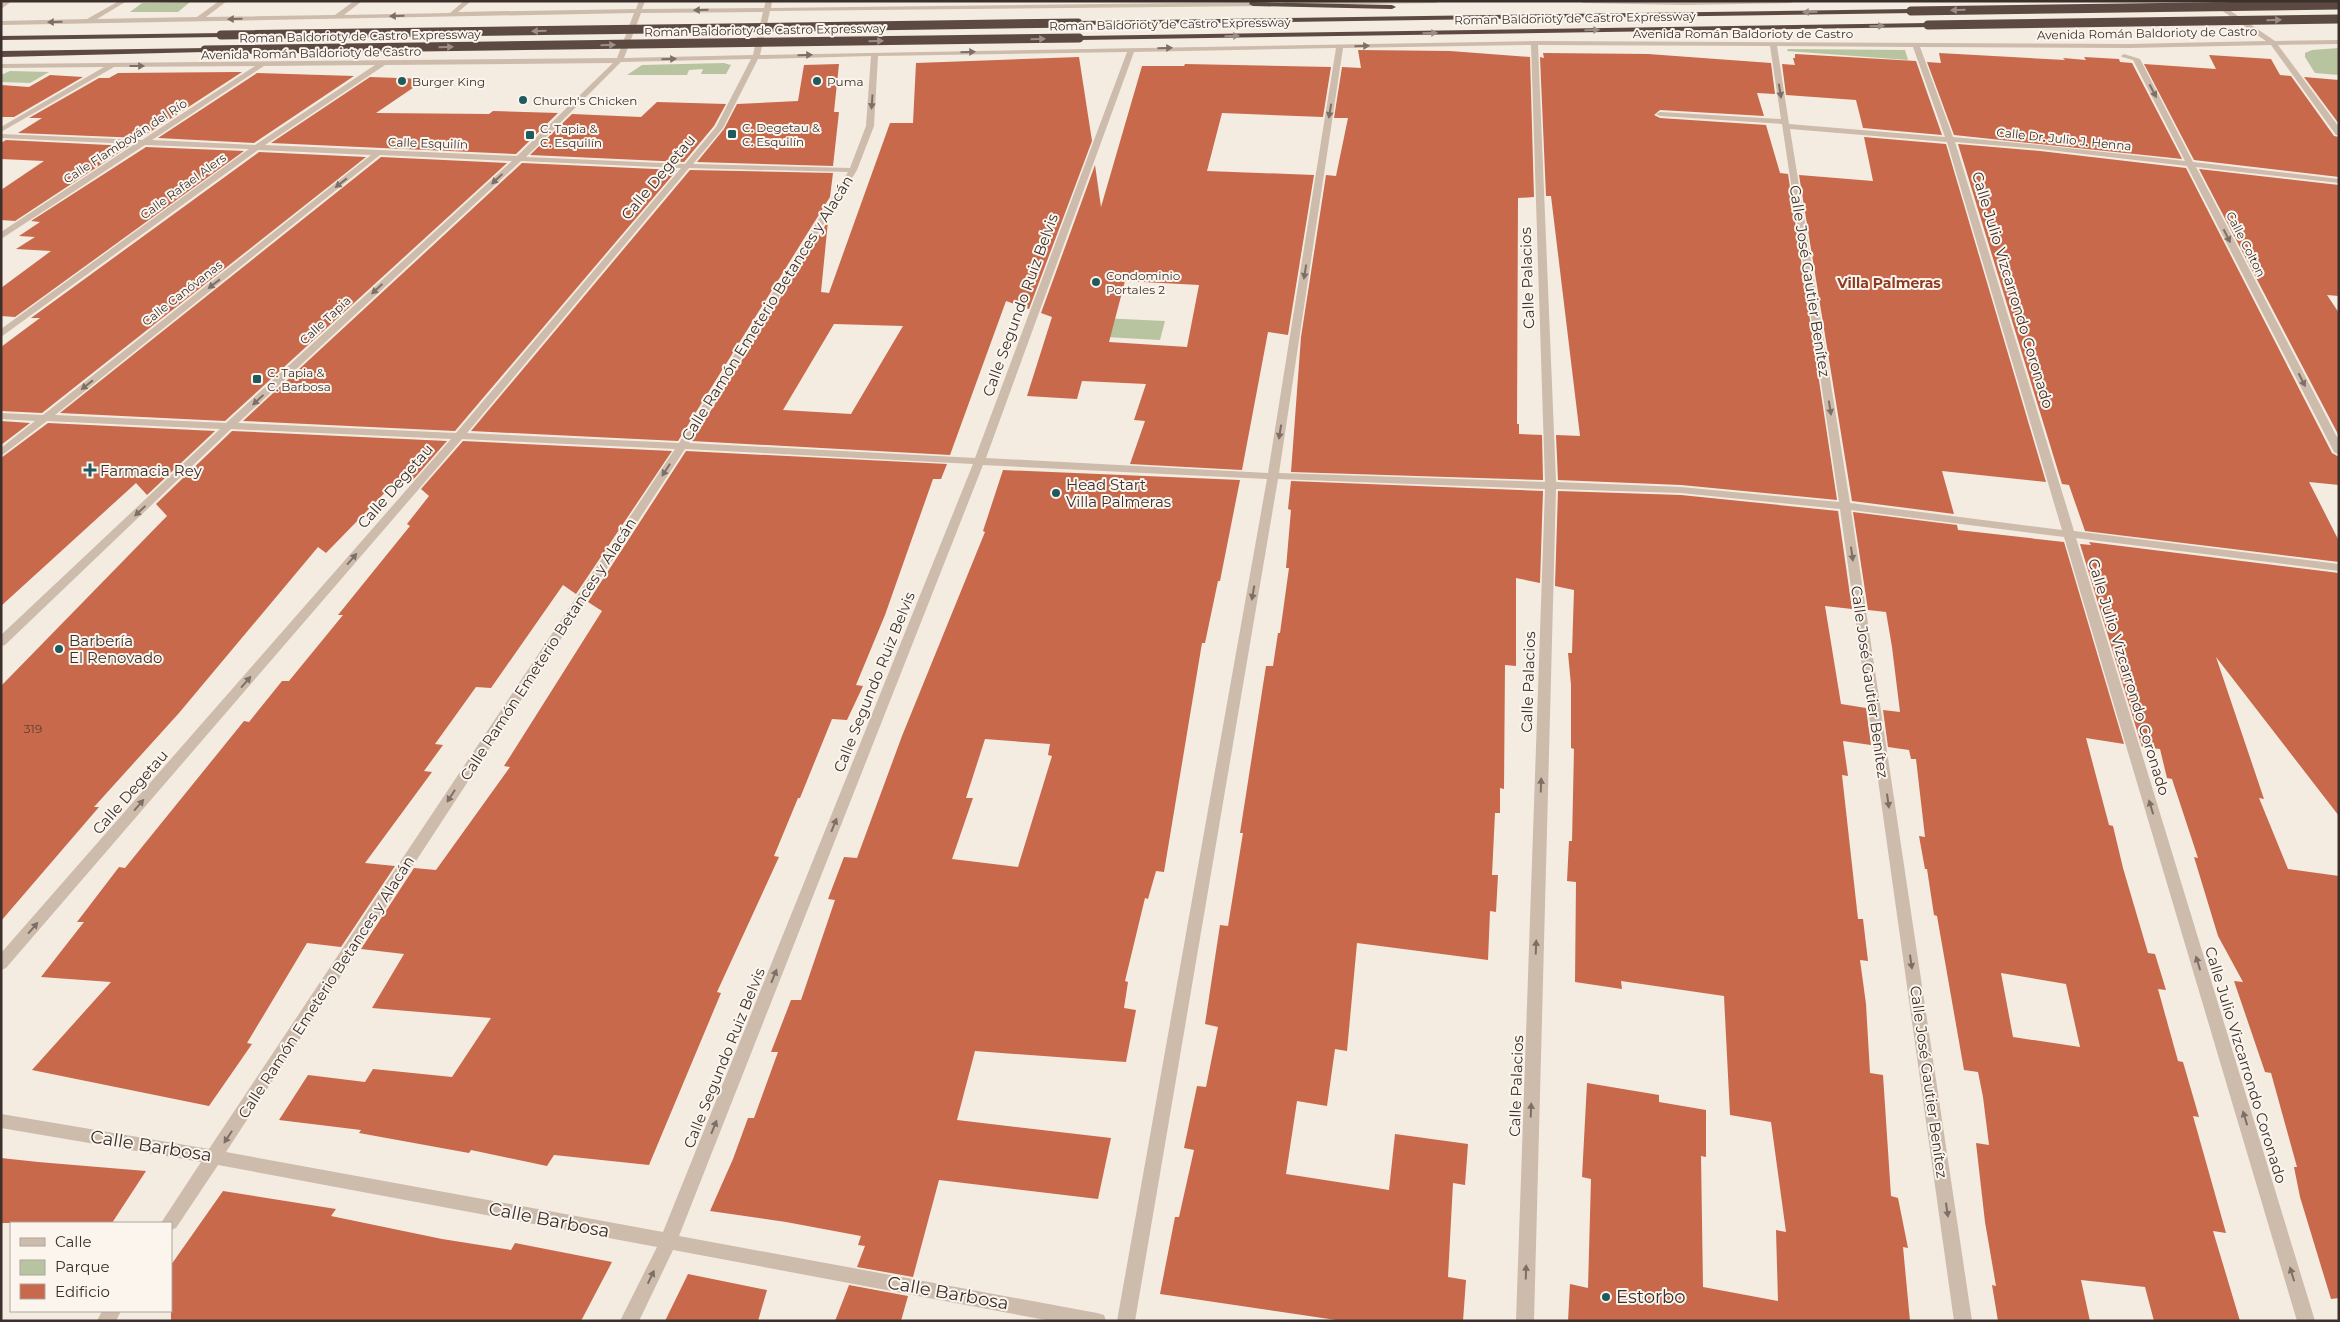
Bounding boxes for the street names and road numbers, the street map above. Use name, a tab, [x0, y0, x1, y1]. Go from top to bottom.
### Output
street label: Roman Baldorioty de Castro Expressway	[1454, 8, 1696, 28]
street label: Roman Baldorioty de Castro Expressway	[1049, 14, 1291, 34]
street label: Roman Baldorioty de Castro Expressway	[644, 20, 886, 40]
street label: Avenida Román Baldorioty de Castro	[2037, 24, 2257, 42]
street label: Roman Baldorioty de Castro Expressway	[239, 26, 481, 46]
street label: Avenida Román Baldorioty de Castro	[1633, 26, 1853, 41]
street label: Avenida Román Baldorioty de Castro	[201, 44, 421, 62]
street label: Calle Flamboyán del Río	[60, 95, 190, 187]
street label: Calle Dr. Julio J. Henna	[1996, 124, 2132, 154]
street label: Calle Degetau	[617, 130, 699, 224]
street label: Calle Esquilín	[388, 134, 468, 152]
street label: Calle Rafael Alers	[137, 150, 229, 222]
street label: Calle Julio Vizcarrondo Coronado	[1968, 169, 2058, 411]
street label: Calle Ramón Emeterio Betances y Alacán	[677, 172, 857, 444]
street label: Calle José Gautier Benítez	[1785, 184, 1835, 379]
street label: Calle Colton	[2223, 209, 2269, 279]
street label: Calle Segundo Ruiz Belvis	[978, 211, 1062, 399]
street label: Calle Palacios	[1516, 227, 1538, 329]
street label: Calle Canóvanas	[139, 257, 225, 329]
street label: Calle Tapia	[296, 293, 354, 347]
street label: Calle Degetau	[353, 440, 437, 532]
street label: Calle Ramón Emeterio Betances y Alacán	[456, 514, 640, 784]
street label: Calle Julio Vizcarrondo Coronado	[2084, 556, 2174, 798]
street label: Calle José Gautier Benítez	[1847, 585, 1893, 780]
street label: Calle Segundo Ruiz Belvis	[829, 589, 919, 775]
street label: Calle Palacios	[1517, 631, 1539, 733]
street label: Calle Degetau	[88, 746, 172, 838]
street label: Calle Ramón Emeterio Betances y Alacán	[234, 852, 418, 1122]
street label: Calle Julio Vizcarrondo Coronado	[2201, 944, 2291, 1186]
street label: Calle Segundo Ruiz Belvis	[679, 965, 769, 1151]
street label: Calle José Gautier Benítez	[1906, 985, 1952, 1180]
street label: Calle Palacios	[1505, 1035, 1527, 1137]
street label: Calle Barbosa	[89, 1126, 213, 1166]
street label: Calle Barbosa	[487, 1197, 611, 1243]
street label: Calle Barbosa	[886, 1272, 1010, 1314]

